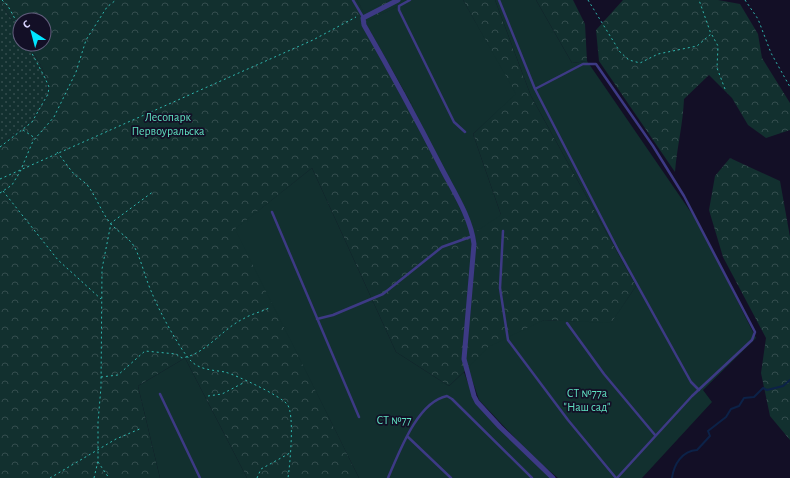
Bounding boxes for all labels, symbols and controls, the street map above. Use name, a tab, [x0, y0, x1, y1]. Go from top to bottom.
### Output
north arrow	[12, 12, 52, 52]
text: С	[21, 18, 32, 31]
park label: Лесопарк Первоуральска	[131, 111, 205, 138]
park label: СТ №77а "Наш сад"	[564, 387, 610, 413]
park label: СТ №77	[377, 414, 411, 426]

